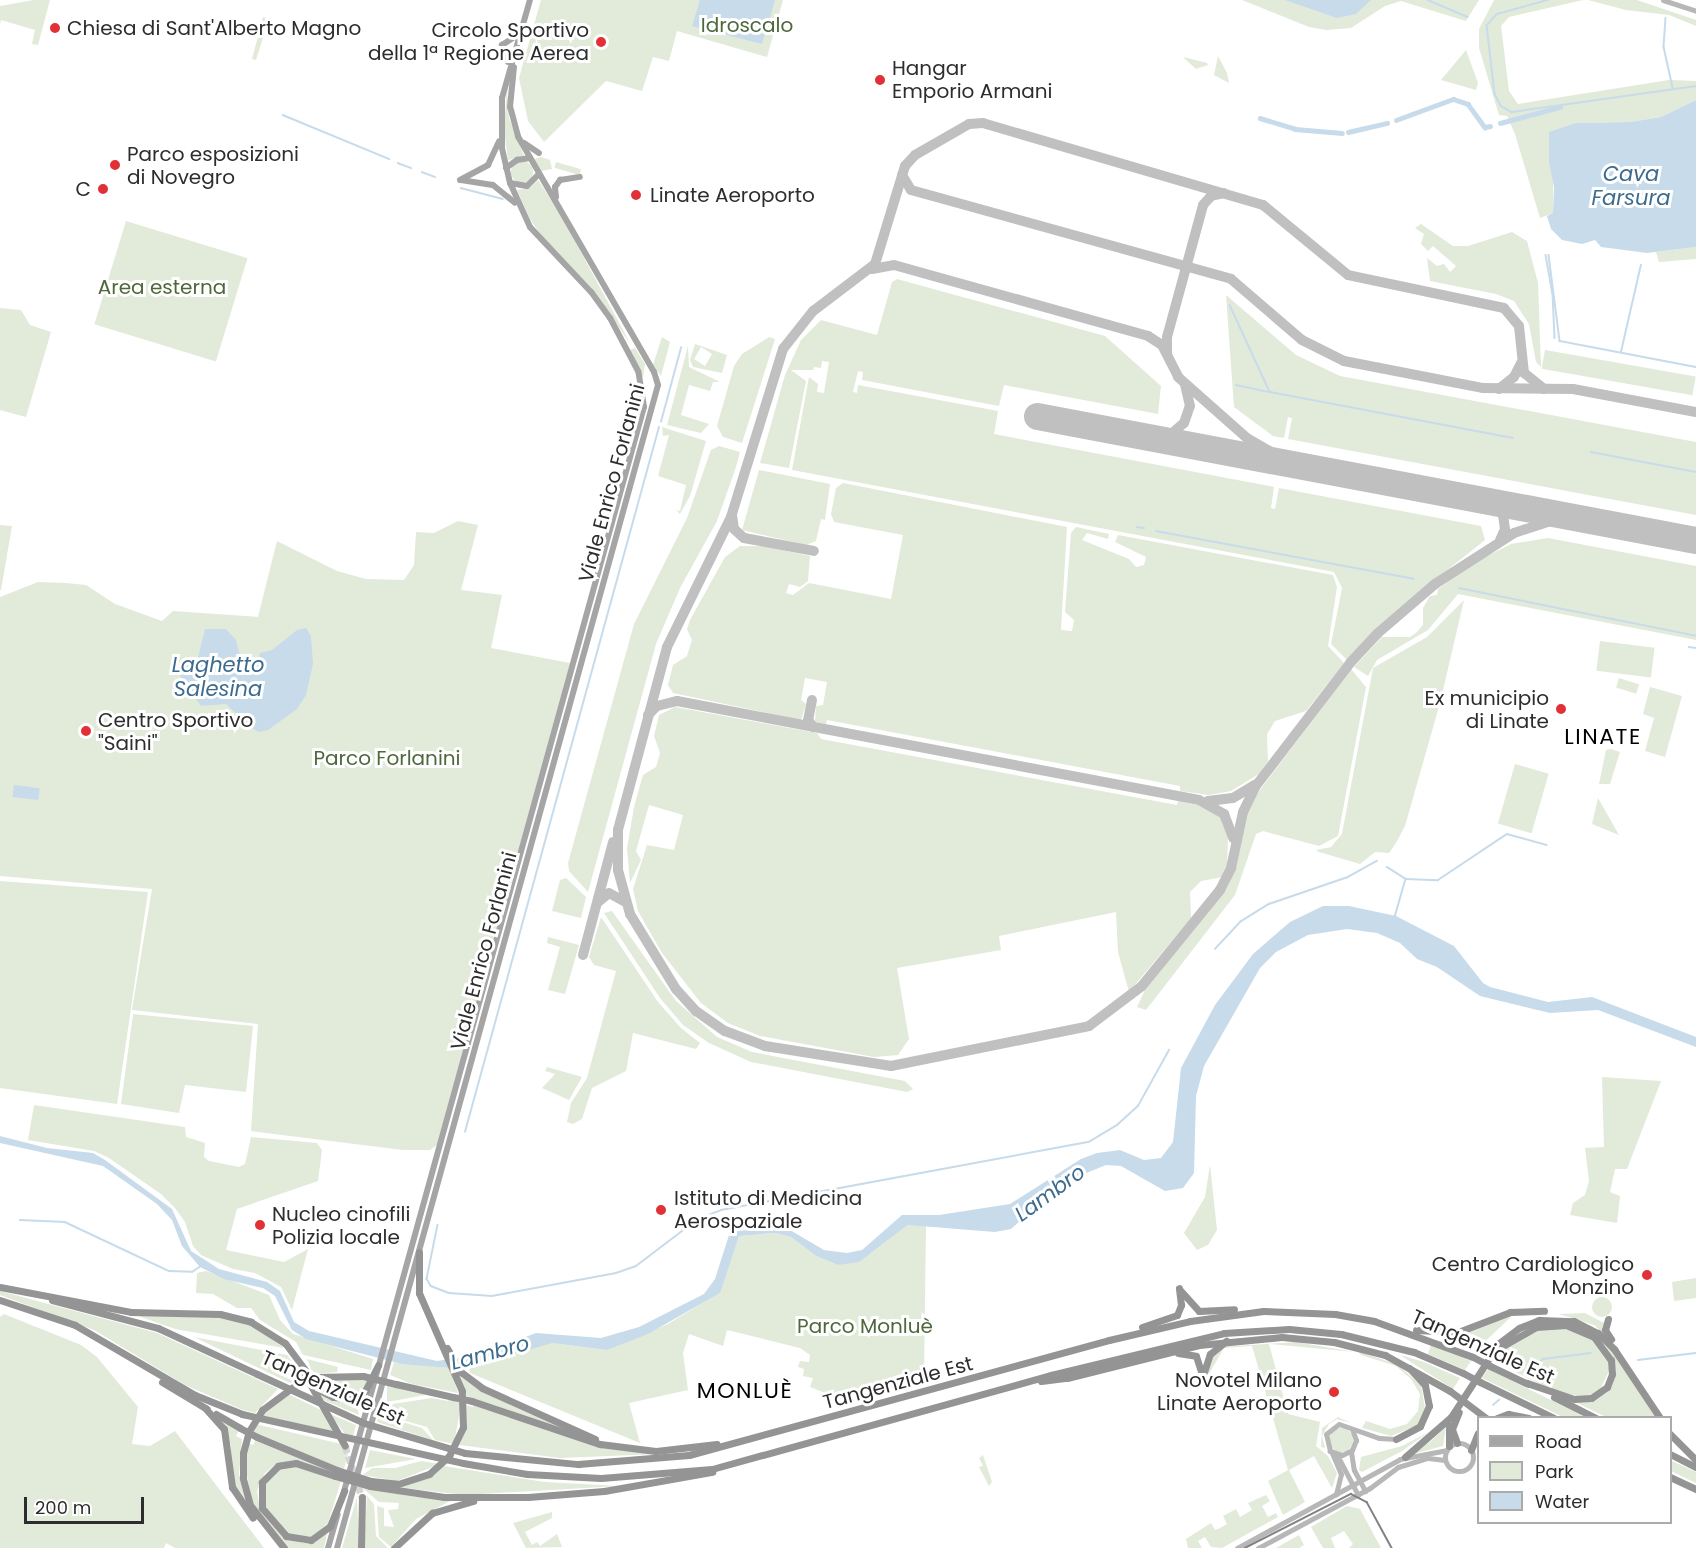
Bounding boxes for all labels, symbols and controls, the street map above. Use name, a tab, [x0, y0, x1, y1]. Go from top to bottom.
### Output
park label: Idroscalo	[701, 13, 793, 37]
place label: Chiesa di Sant'Alberto Magno	[67, 16, 361, 40]
place label: Circolo Sportivo della 1ª Regione Aerea	[368, 19, 589, 66]
marker: Chiesa di Sant'Alberto Magno	[48, 21, 62, 35]
marker: Circolo Sportivo della 1ª Regione Aerea	[594, 35, 608, 49]
place label: Hangar Emporio Armani	[892, 56, 1052, 103]
marker: Hangar Emporio Armani	[873, 73, 887, 87]
place label: Parco esposizioni di Novegro	[127, 142, 299, 189]
marker: Parco esposizioni di Novegro	[108, 158, 122, 172]
water label: Cava Farsura	[1591, 161, 1671, 211]
place label: C	[76, 177, 91, 201]
marker: C	[96, 182, 110, 196]
place label: Linate Aeroporto	[650, 183, 815, 207]
marker: Linate Aeroporto	[627, 186, 645, 204]
park label: Area esterna	[98, 275, 226, 299]
street label: Viale Enrico Forlanini	[574, 381, 650, 585]
water label: Laghetto Salesina	[172, 652, 264, 702]
place label: Ex municipio di Linate	[1424, 686, 1549, 733]
marker: Ex municipio di Linate	[1554, 702, 1568, 716]
place label: Centro Sportivo "Saini"	[98, 708, 253, 755]
marker: Centro Sportivo "Saini"	[79, 724, 93, 738]
district label: LINATE	[1564, 724, 1642, 750]
park label: Parco Forlanini	[313, 746, 461, 770]
street label: Viale Enrico Forlanini	[446, 849, 522, 1053]
water label: Lambro	[1010, 1159, 1090, 1227]
place label: Istituto di Medicina Aerospaziale	[674, 1186, 862, 1233]
marker: Istituto di Medicina Aerospaziale	[652, 1201, 670, 1219]
place label: Nucleo cinofili Polizia locale	[272, 1202, 410, 1249]
marker: Nucleo cinofili Polizia locale	[253, 1218, 267, 1232]
place label: Centro Cardiologico Monzino	[1432, 1252, 1634, 1299]
marker: Centro Cardiologico Monzino	[1638, 1266, 1656, 1284]
street label: Tangenziale Est	[1408, 1305, 1558, 1389]
park label: Parco Monluè	[797, 1314, 933, 1338]
water label: Lambro	[448, 1330, 532, 1376]
street label: Tangenziale Est	[258, 1346, 408, 1430]
street label: Tangenziale Est	[820, 1351, 976, 1415]
place label: Novotel Milano Linate Aeroporto	[1157, 1368, 1322, 1415]
district label: MONLUÈ	[697, 1378, 793, 1404]
marker: Novotel Milano Linate Aeroporto	[1327, 1385, 1341, 1399]
legend	[1477, 1416, 1672, 1524]
text: Road	[1535, 1429, 1582, 1454]
text: Park	[1535, 1459, 1574, 1484]
scale bar	[27, 1485, 147, 1523]
text: Water	[1535, 1489, 1589, 1514]
text: 200 m	[35, 1495, 91, 1520]

